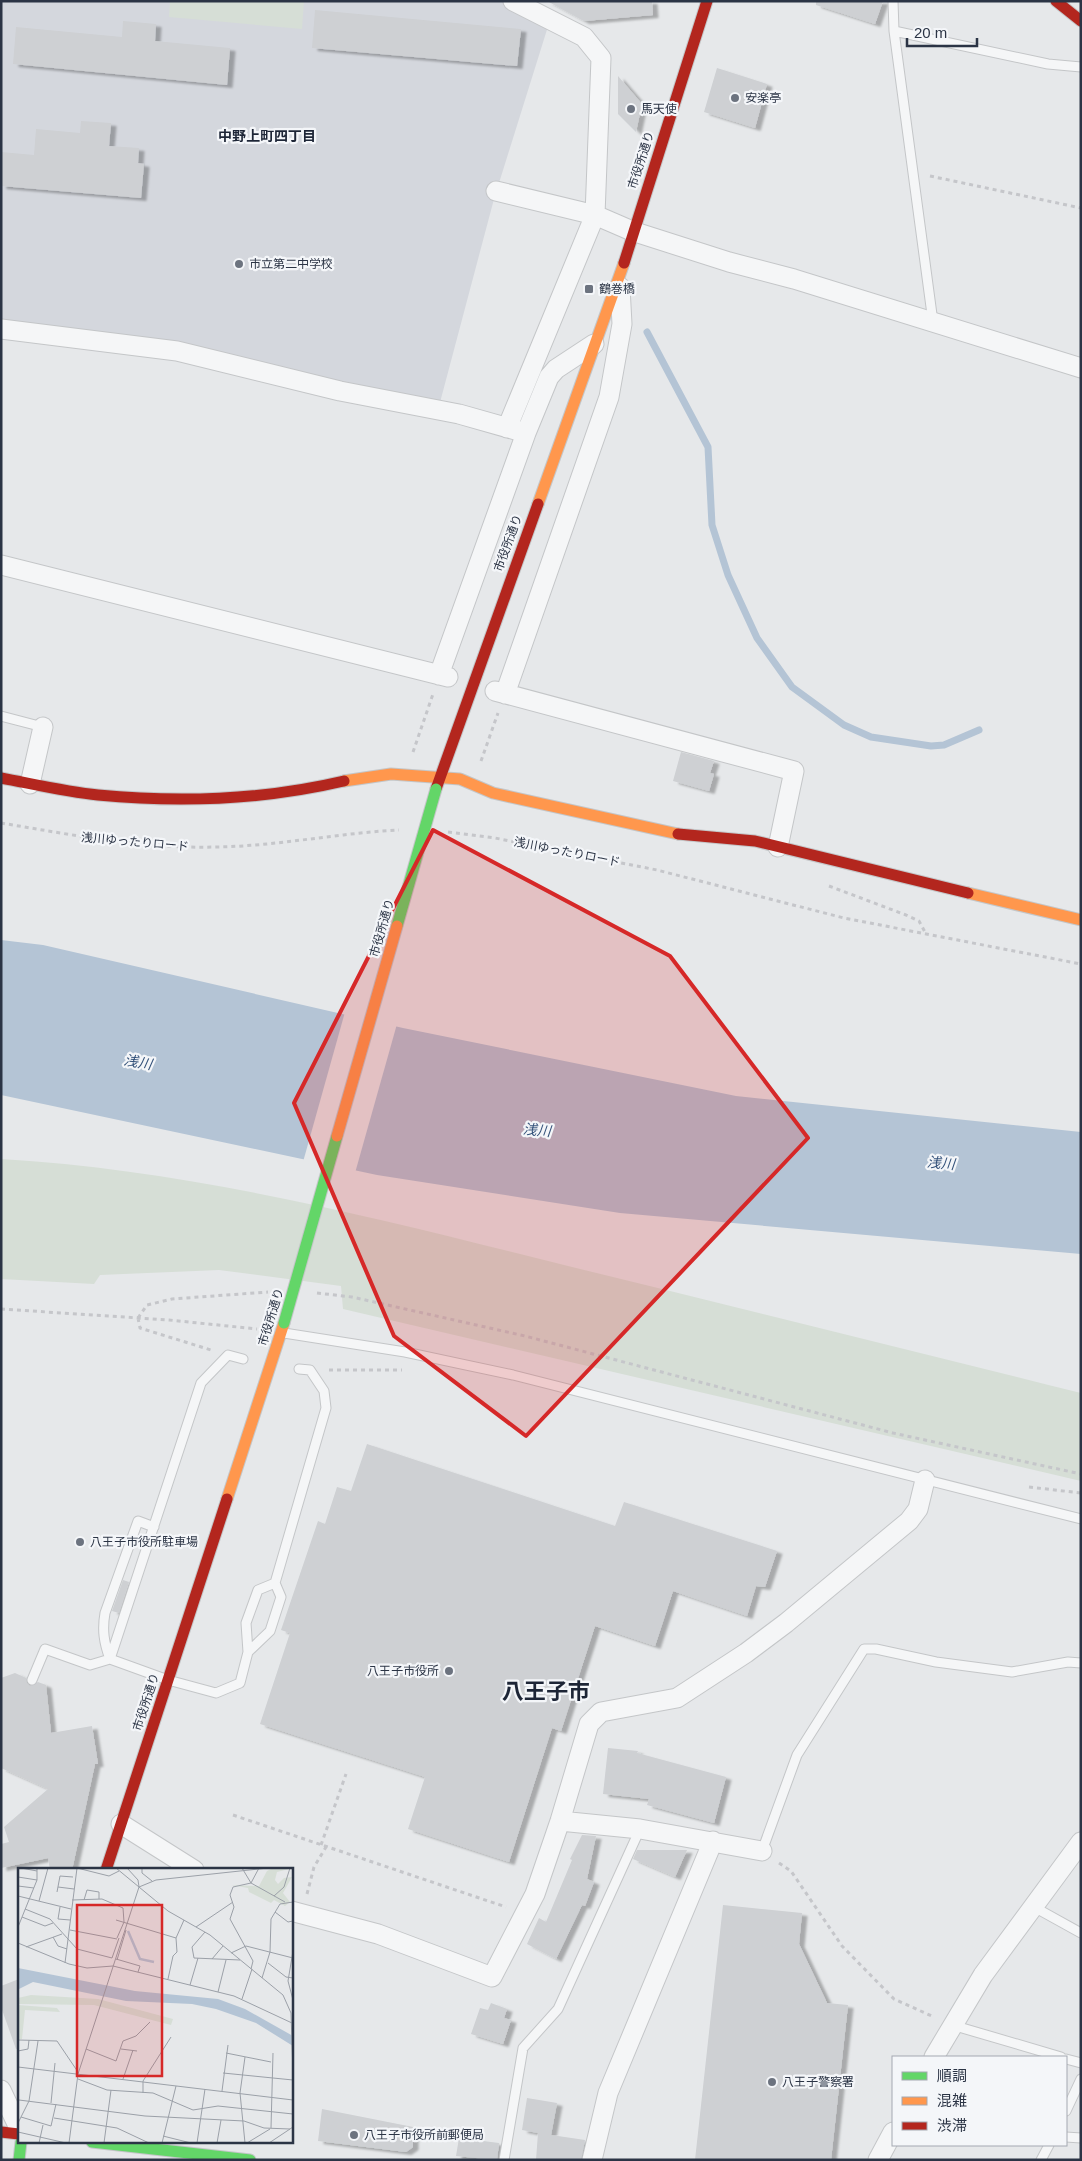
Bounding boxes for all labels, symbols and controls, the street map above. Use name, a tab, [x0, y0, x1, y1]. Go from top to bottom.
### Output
scale bar	[907, 15, 977, 47]
text: 20 m	[914, 24, 947, 41]
place label: 安楽亭	[745, 91, 781, 105]
marker: 安楽亭	[729, 92, 741, 104]
place label: 馬天使	[641, 102, 677, 116]
marker: 馬天使	[625, 103, 637, 115]
district label: 中野上町四丁目	[218, 128, 316, 144]
street label: 市役所通り	[625, 129, 657, 191]
place label: 市立第二中学校	[249, 257, 333, 271]
marker: 市立第二中学校	[233, 258, 245, 270]
place label: 鶴巻橋	[599, 282, 635, 296]
marker: 鶴巻橋	[583, 283, 595, 295]
street label: 市役所通り	[491, 512, 525, 574]
street label: 浅川ゆったりロード	[81, 830, 189, 854]
street label: 浅川ゆったりロード	[513, 835, 621, 869]
street label: 市役所通り	[367, 897, 397, 959]
water label: 浅川	[123, 1052, 155, 1073]
water label: 浅川	[522, 1121, 554, 1139]
water label: 浅川	[926, 1154, 958, 1172]
street label: 市役所通り	[256, 1286, 286, 1348]
place label: 八王子市役所駐車場	[90, 1535, 198, 1549]
marker: 八王子市役所駐車場	[74, 1536, 86, 1548]
place label: 八王子市役所	[367, 1664, 439, 1678]
marker: 八王子市役所	[443, 1665, 455, 1677]
street label: 市役所通り	[130, 1671, 162, 1733]
district label: 八王子市	[502, 1679, 590, 1704]
inset map	[18, 1868, 292, 2144]
legend	[892, 2056, 1067, 2146]
text: 順調	[937, 2067, 967, 2084]
place label: 八王子警察署	[782, 2075, 854, 2089]
marker: 八王子警察署	[766, 2076, 778, 2088]
text: 混雑	[937, 2092, 967, 2109]
text: 渋滞	[937, 2117, 967, 2134]
place label: 八王子市役所前郵便局	[364, 2128, 484, 2142]
marker: 八王子市役所前郵便局	[348, 2129, 360, 2141]

